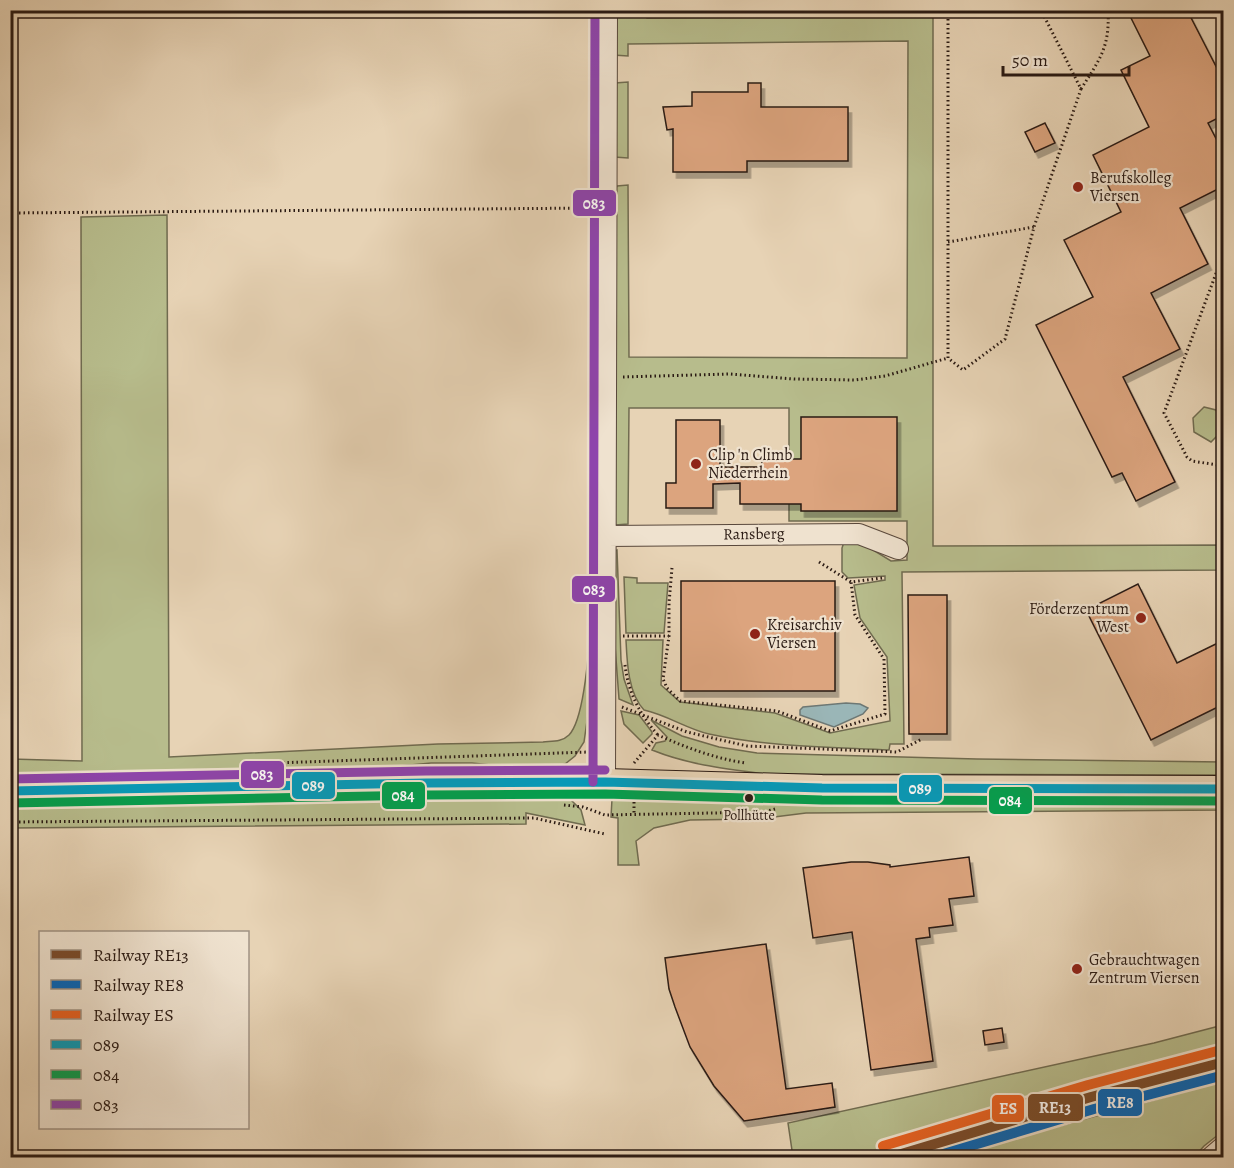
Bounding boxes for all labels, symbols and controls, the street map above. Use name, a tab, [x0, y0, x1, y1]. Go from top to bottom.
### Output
scale bar	[1003, 39, 1129, 77]
text: 50 m	[1012, 48, 1048, 72]
place label: Berufskolleg Viersen	[1089, 167, 1172, 207]
marker: Berufskolleg Viersen	[1071, 180, 1085, 194]
line badge: 083	[572, 189, 617, 217]
text: 083	[583, 193, 605, 215]
place label: Clip 'n Climb Niederrhein	[708, 444, 792, 484]
marker: Clip 'n Climb Niederrhein	[689, 457, 703, 471]
street label: Ransberg	[723, 522, 785, 546]
line badge: 083	[571, 575, 616, 603]
text: 083	[583, 579, 605, 601]
place label: Förderzentrum West	[1029, 598, 1129, 638]
marker: Förderzentrum West	[1134, 611, 1148, 625]
place label: Kreisarchiv Viersen	[766, 614, 842, 654]
marker: Kreisarchiv Viersen	[748, 627, 762, 641]
line badge: 083	[240, 760, 285, 789]
text: 083	[251, 764, 273, 786]
line badge: 089	[291, 771, 336, 800]
line badge: 089	[898, 774, 943, 803]
text: 089	[301, 775, 325, 797]
text: 089	[908, 778, 932, 800]
line badge: 084	[381, 781, 426, 810]
text: 084	[391, 785, 415, 807]
line badge: 084	[988, 786, 1033, 815]
text: 084	[998, 790, 1022, 812]
marker: Pollhütte	[743, 792, 755, 804]
place label: Pollhütte	[723, 806, 775, 825]
legend	[39, 931, 249, 1129]
text: Railway RE13	[93, 943, 189, 967]
place label: Gebrauchtwagen Zentrum Viersen	[1089, 949, 1200, 989]
marker: Gebrauchtwagen Zentrum Viersen	[1070, 962, 1084, 976]
text: Railway RE8	[93, 973, 184, 997]
text: Railway ES	[93, 1003, 174, 1027]
text: 089	[93, 1033, 120, 1057]
text: 084	[93, 1063, 119, 1087]
line badge: RE8	[1097, 1088, 1143, 1117]
text: RE8	[1106, 1092, 1134, 1114]
text: 083	[93, 1093, 119, 1117]
line badge: RE13	[1027, 1093, 1084, 1122]
line badge: ES	[991, 1094, 1025, 1123]
text: RE13	[1039, 1097, 1071, 1119]
text: ES	[999, 1098, 1017, 1120]

